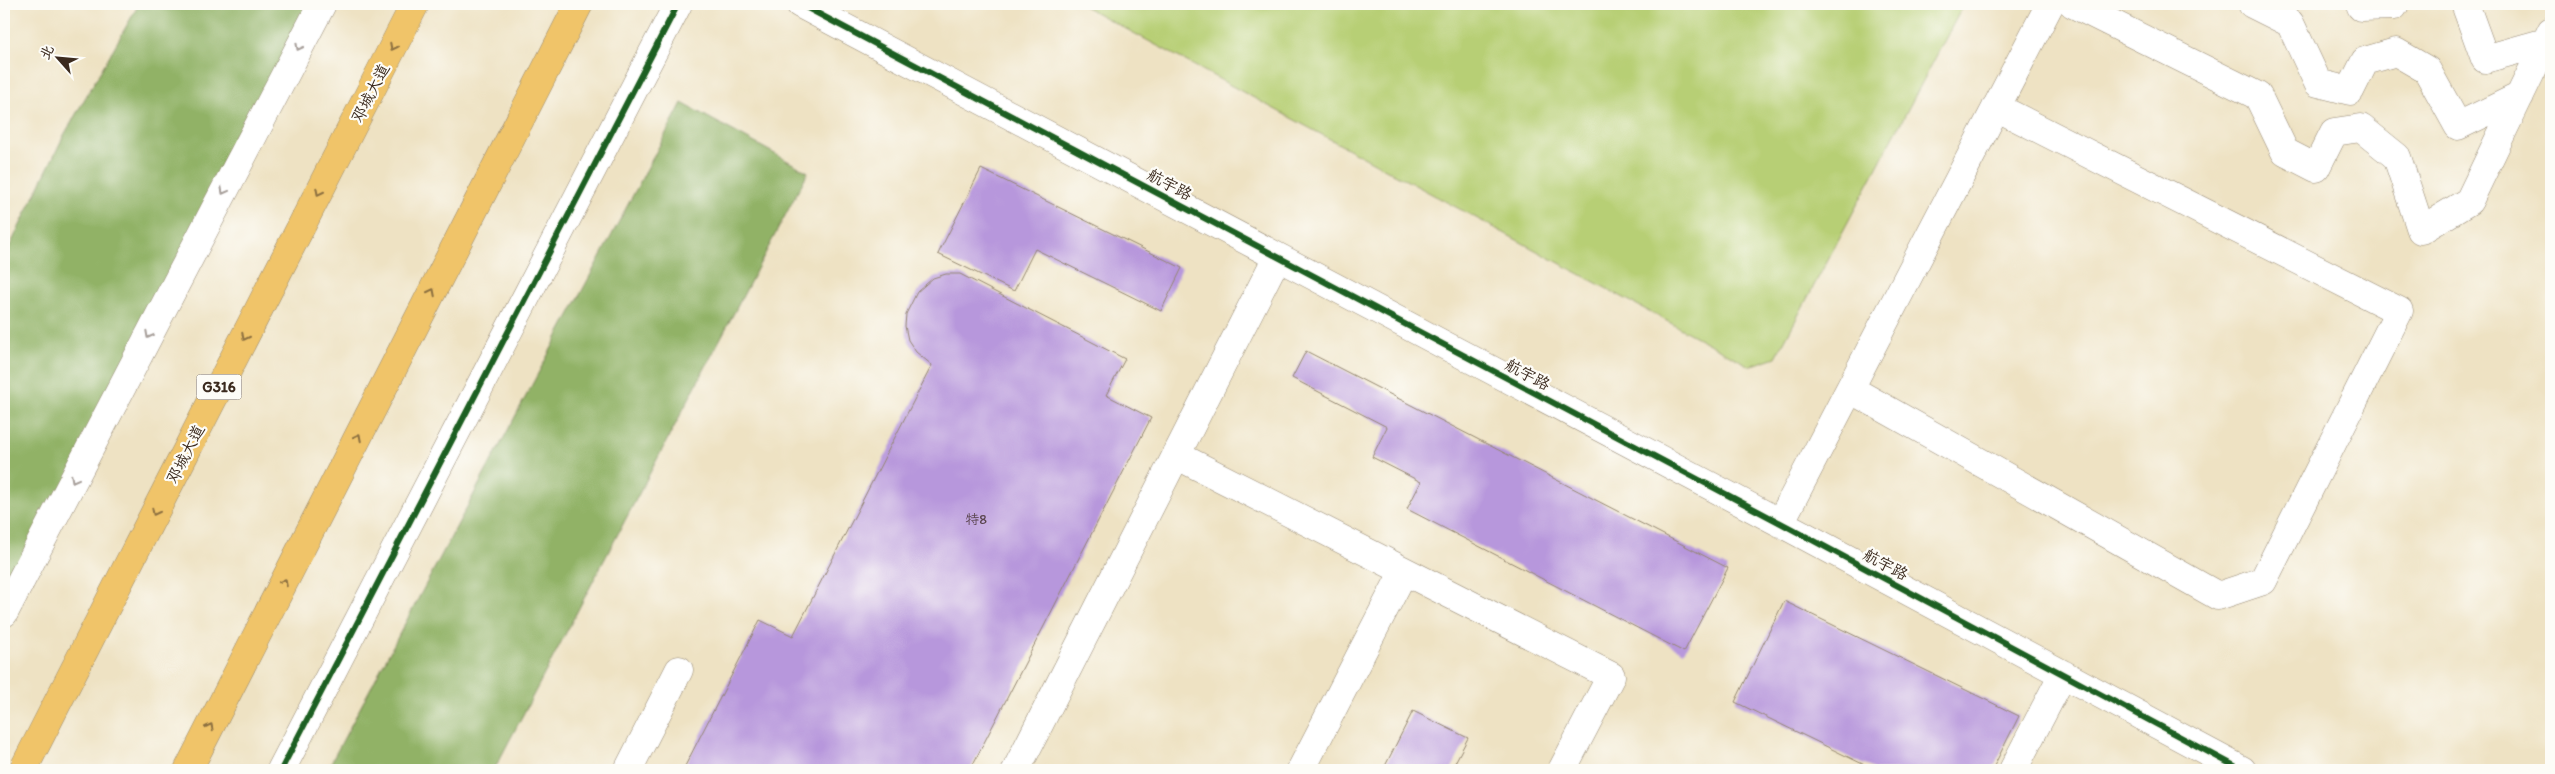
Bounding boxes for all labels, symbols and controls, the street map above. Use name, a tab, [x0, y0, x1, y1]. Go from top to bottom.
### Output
north arrow	[32, 32, 82, 82]
text: 北	[36, 42, 58, 62]
one-way arrow	[295, 42, 305, 51]
one-way arrow	[389, 42, 399, 51]
street label: 邓城大道	[347, 60, 393, 126]
street label: 航宇路	[1144, 165, 1195, 204]
one-way arrow	[220, 186, 230, 195]
one-way arrow	[315, 187, 325, 196]
one-way arrow	[426, 289, 436, 298]
one-way arrow	[145, 330, 155, 339]
one-way arrow	[241, 331, 251, 340]
street label: 航宇路	[1502, 355, 1553, 394]
road number: G316	[196, 374, 242, 400]
street label: 邓城大道	[162, 421, 208, 487]
one-way arrow	[352, 433, 362, 442]
one-way arrow	[70, 474, 80, 483]
one-way arrow	[151, 507, 161, 516]
house number: 特8	[965, 511, 987, 528]
street label: 航宇路	[1860, 545, 1911, 584]
one-way arrow	[278, 578, 288, 587]
one-way arrow	[204, 723, 214, 732]

